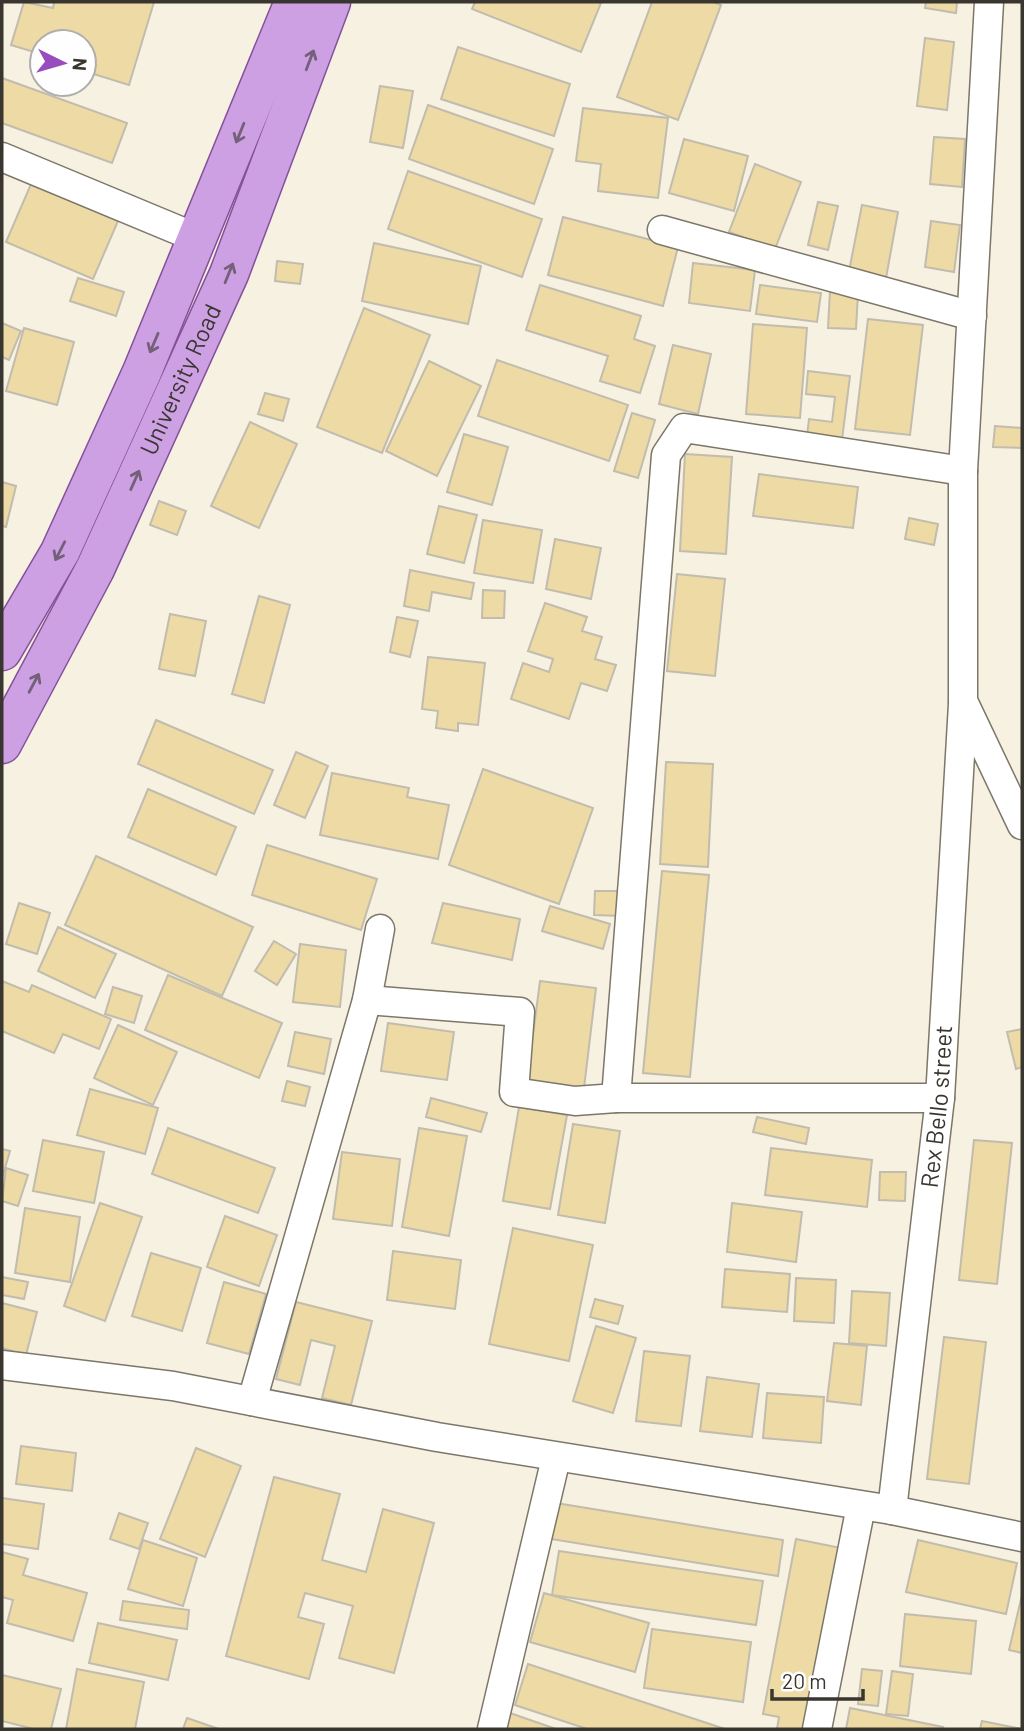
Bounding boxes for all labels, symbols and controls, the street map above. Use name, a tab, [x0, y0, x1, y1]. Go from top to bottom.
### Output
north arrow	[28, 28, 98, 98]
one-way arrow	[304, 49, 317, 71]
text: N	[68, 57, 92, 72]
one-way arrow	[233, 122, 246, 143]
one-way arrow	[224, 262, 237, 284]
street label: University Road	[133, 299, 226, 459]
one-way arrow	[146, 332, 159, 354]
one-way arrow	[129, 470, 142, 491]
one-way arrow	[53, 540, 67, 561]
one-way arrow	[28, 673, 41, 694]
street label: Rex Bello street	[914, 1024, 957, 1189]
scale bar	[772, 1658, 863, 1702]
text: 20 m	[782, 1668, 827, 1693]

